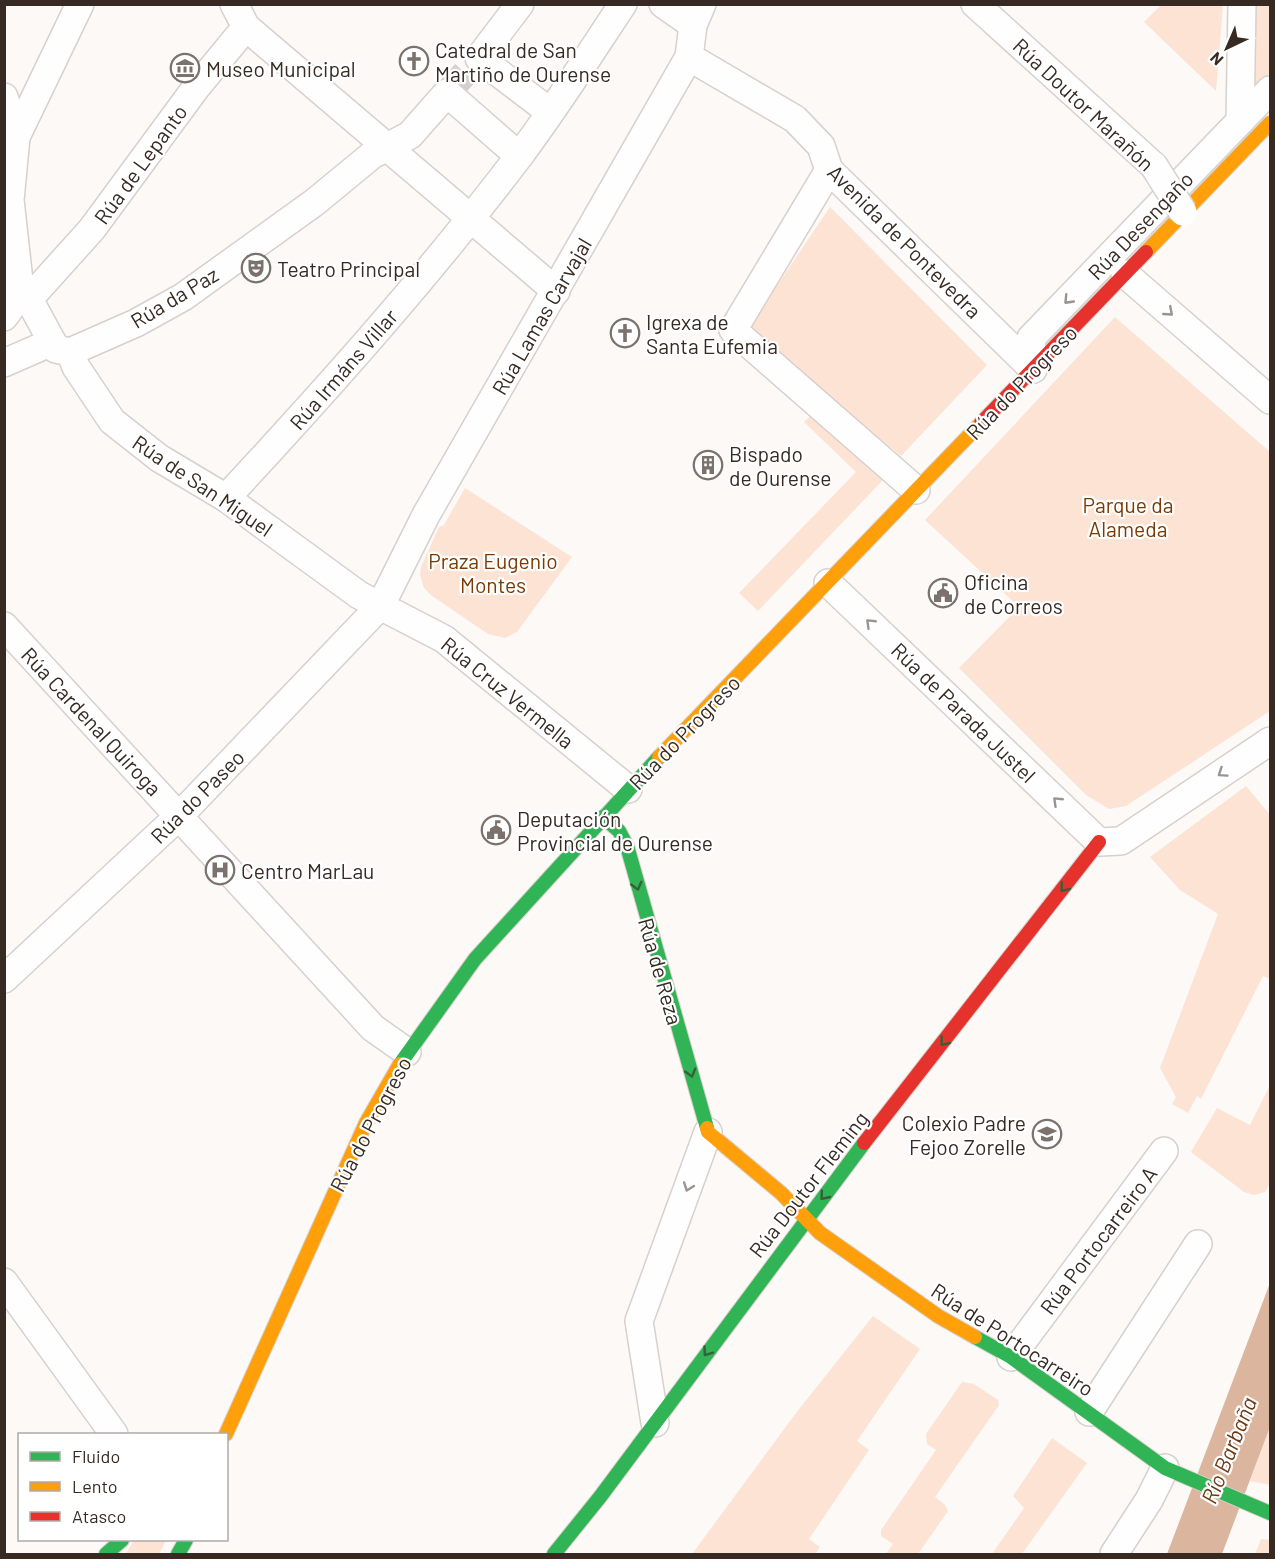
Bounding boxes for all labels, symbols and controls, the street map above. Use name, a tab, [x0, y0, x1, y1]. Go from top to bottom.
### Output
north arrow	[1197, 18, 1257, 78]
street label: Rúa Doutor Marañón	[1008, 32, 1160, 176]
place label: Catedral de San Martiño de Ourense	[435, 37, 611, 86]
church icon: Catedral de San Martiño de Ourense	[398, 45, 430, 77]
text: N	[1206, 49, 1227, 70]
museum icon: Museo Municipal	[169, 52, 201, 84]
place label: Museo Municipal	[206, 56, 356, 81]
street label: Rúa de Lepanto	[88, 99, 192, 229]
street label: Avenida de Pontevedra	[823, 159, 987, 323]
street label: Rúa Desengaño	[1082, 166, 1198, 284]
street label: Rúa Lamas Carvajal	[486, 233, 596, 399]
theatre icon: Teatro Principal	[240, 252, 272, 284]
place label: Teatro Principal	[277, 256, 420, 281]
street label: Rúa da Paz	[126, 261, 222, 333]
one-way arrow	[1064, 292, 1075, 303]
street label: Rúa Irmáns Villar	[284, 303, 402, 434]
one-way arrow	[1163, 305, 1174, 316]
place label: Igrexa de Santa Eufemia	[646, 309, 778, 358]
church icon: Igrexa de Santa Eufemia	[609, 317, 641, 349]
street label: Rúa do Progreso	[960, 320, 1082, 444]
street label: Rúa de San Miguel	[128, 429, 278, 541]
place label: Bispado de Ourense	[729, 441, 832, 490]
building icon: Bispado de Ourense	[692, 449, 724, 481]
park label: Parque da Alameda	[1083, 492, 1173, 541]
park label: Praza Eugenio Montes	[428, 548, 558, 597]
place label: Oficina de Correos	[964, 569, 1063, 618]
public building icon: Oficina de Correos	[927, 577, 959, 609]
one-way arrow	[867, 619, 878, 630]
street label: Rúa Cruz Vermella	[437, 631, 579, 753]
street label: Rúa de Parada Justel	[887, 637, 1041, 787]
street label: Rúa Cardenal Quiroga	[17, 642, 167, 800]
street label: Rúa do Progreso	[623, 670, 745, 794]
street label: Rúa do Paseo	[145, 744, 249, 848]
one-way arrow	[1218, 766, 1229, 777]
one-way arrow	[1053, 797, 1063, 808]
place label: Deputación Provincial de Ourense	[517, 806, 713, 855]
public building icon: Deputación Provincial de Ourense	[480, 814, 512, 846]
hospital icon: Centro MarLau	[204, 854, 236, 886]
place label: Centro MarLau	[241, 858, 374, 883]
one-way arrow	[629, 881, 642, 891]
one-way arrow	[1060, 882, 1071, 893]
street label: Rúa de Reza	[634, 915, 688, 1027]
one-way arrow	[940, 1036, 951, 1047]
street label: Rúa do Progreso	[324, 1052, 416, 1196]
one-way arrow	[684, 1067, 696, 1078]
street label: Rúa Doutor Fleming	[743, 1106, 873, 1262]
place label: Colexio Padre Fejoo Zorelle	[902, 1110, 1026, 1159]
school or university icon: Colexio Padre Fejoo Zorelle	[1031, 1118, 1063, 1150]
street label: Rúa Portocarreiro A	[1034, 1161, 1162, 1319]
one-way arrow	[682, 1181, 695, 1192]
one-way arrow	[820, 1189, 831, 1200]
street label: Rúa de Portocarreiro	[927, 1277, 1099, 1401]
one-way arrow	[703, 1346, 714, 1357]
water label: Río Barbaña	[1195, 1393, 1261, 1507]
legend	[18, 1433, 228, 1541]
text: Fluido	[72, 1445, 120, 1467]
text: Lento	[72, 1475, 118, 1497]
text: Atasco	[72, 1505, 126, 1527]

